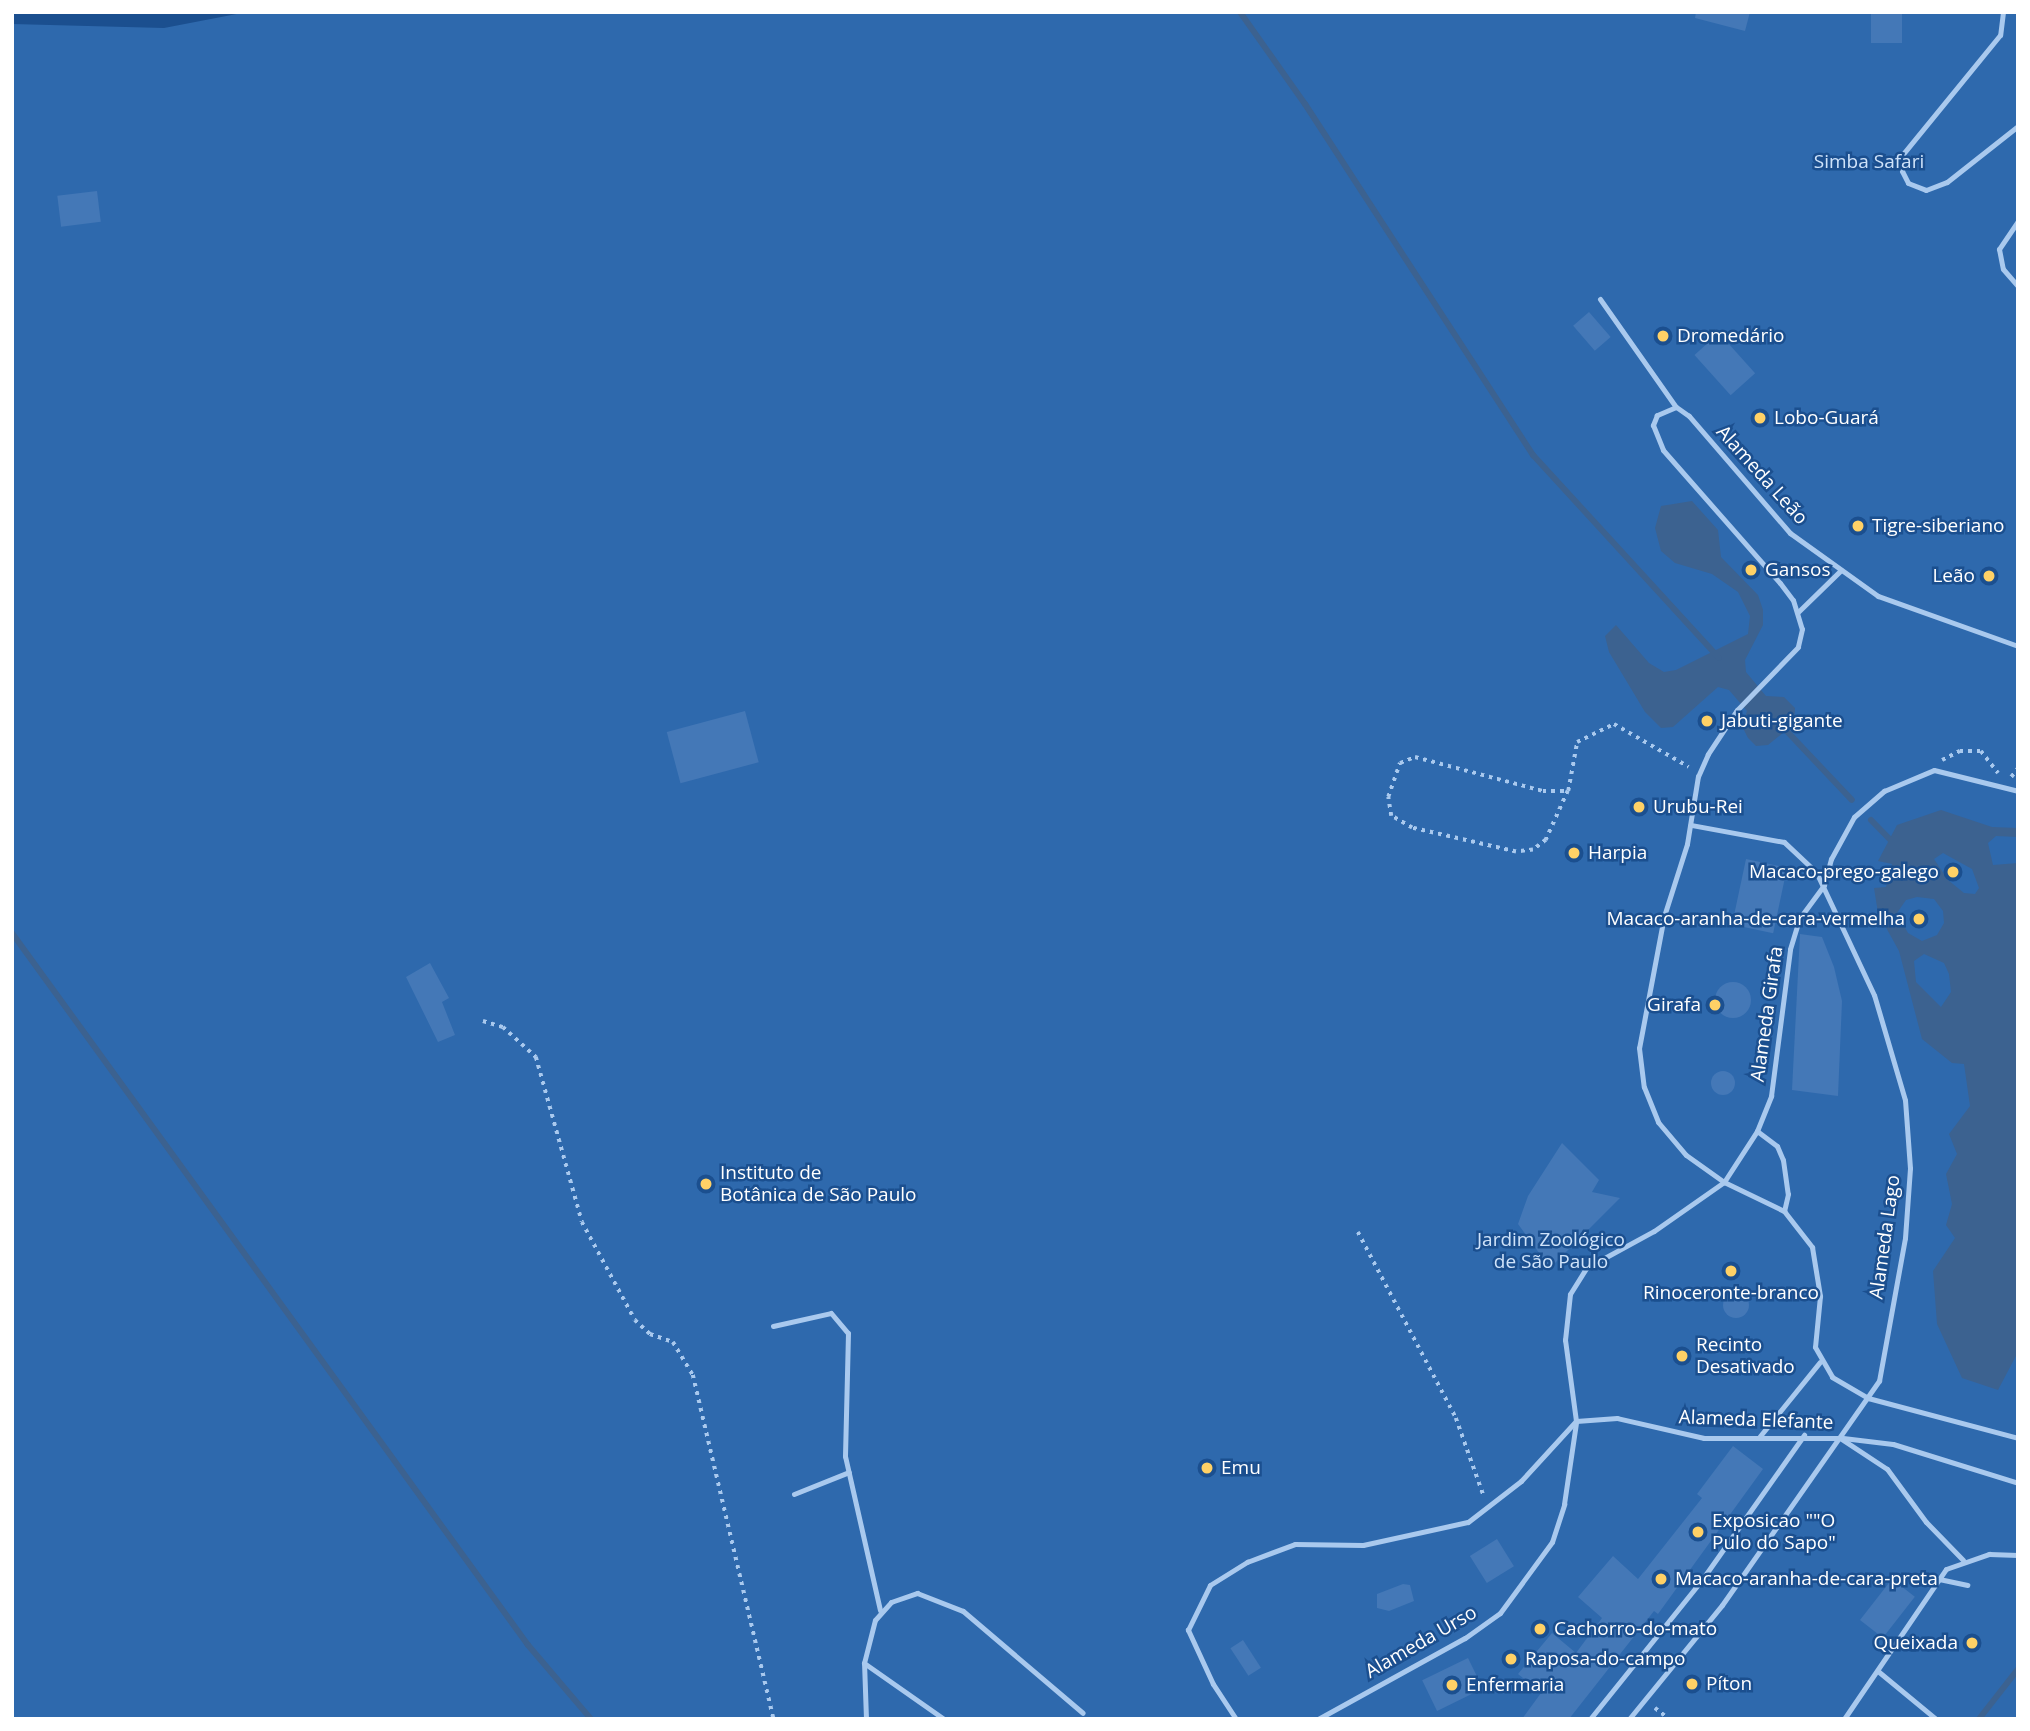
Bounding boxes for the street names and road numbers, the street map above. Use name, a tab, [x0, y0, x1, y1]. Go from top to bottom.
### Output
street label: Alameda Leão	[1712, 421, 1812, 529]
street label: Alameda Girafa	[1746, 945, 1788, 1083]
street label: Alameda Lago	[1865, 1174, 1905, 1300]
street label: Alameda Elefante	[1678, 1406, 1834, 1434]
street label: Alameda Urso	[1361, 1601, 1481, 1683]

